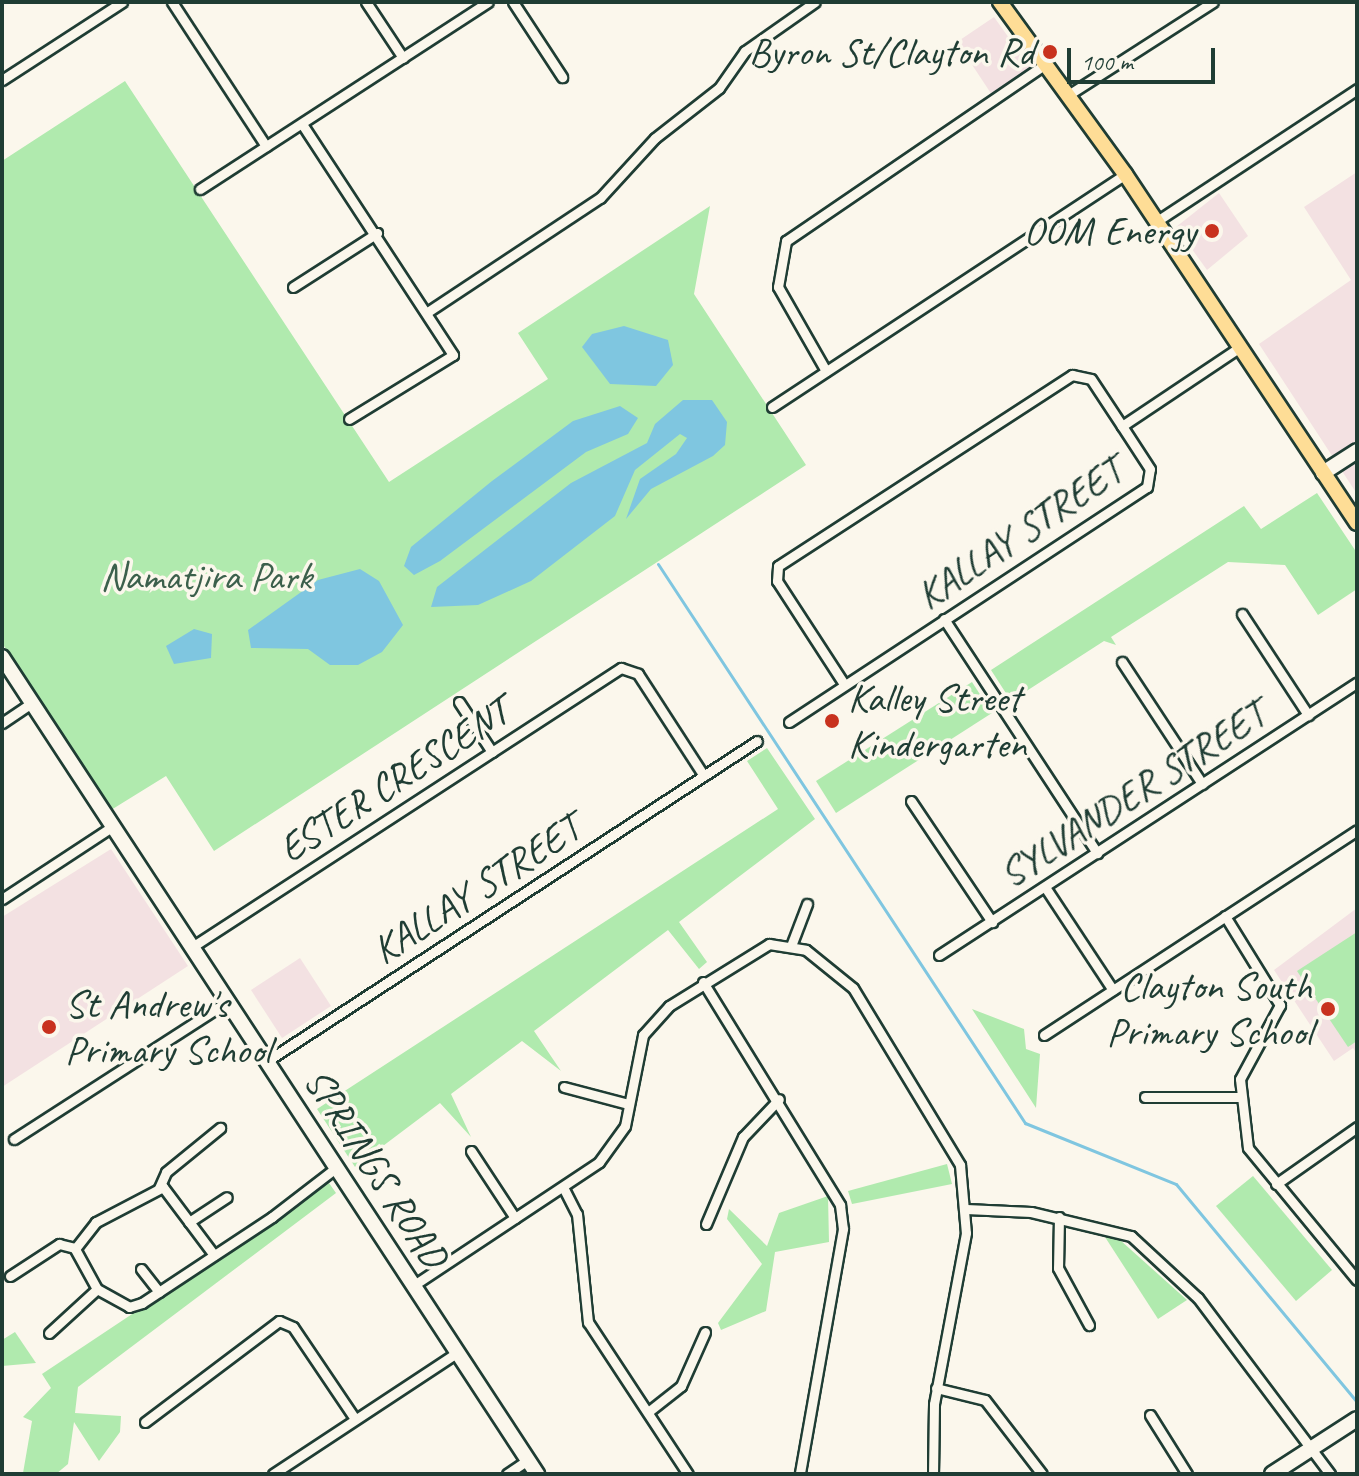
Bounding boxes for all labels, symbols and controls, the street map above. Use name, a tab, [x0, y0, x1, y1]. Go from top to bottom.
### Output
place label: Byron St/Clayton Rd	[748, 28, 1034, 76]
scale bar	[1071, 32, 1219, 82]
marker: Byron St/Clayton Rd	[1041, 43, 1059, 61]
text: 100 m	[1081, 47, 1133, 77]
place label: OOM Energy	[1023, 207, 1196, 255]
marker: OOM Energy	[1203, 222, 1221, 240]
street label: KALLAY STREET	[907, 447, 1131, 619]
park label: Namatjira Park	[99, 552, 313, 600]
place label: Kalley Street Kindergarten	[848, 674, 1026, 768]
street label: ESTER CRESCENT	[269, 687, 519, 873]
street label: SYLVANDER STREET	[990, 690, 1274, 898]
marker: Kalley Street Kindergarten	[823, 712, 841, 730]
street label: KALLAY STREET	[364, 804, 588, 974]
place label: Clayton South Primary School	[1107, 962, 1312, 1056]
place label: St Andrew's Primary School	[65, 980, 270, 1074]
marker: Clayton South Primary School	[1319, 1000, 1337, 1018]
marker: St Andrew's Primary School	[40, 1018, 58, 1036]
street label: SPRINGS ROAD	[293, 1058, 459, 1278]

